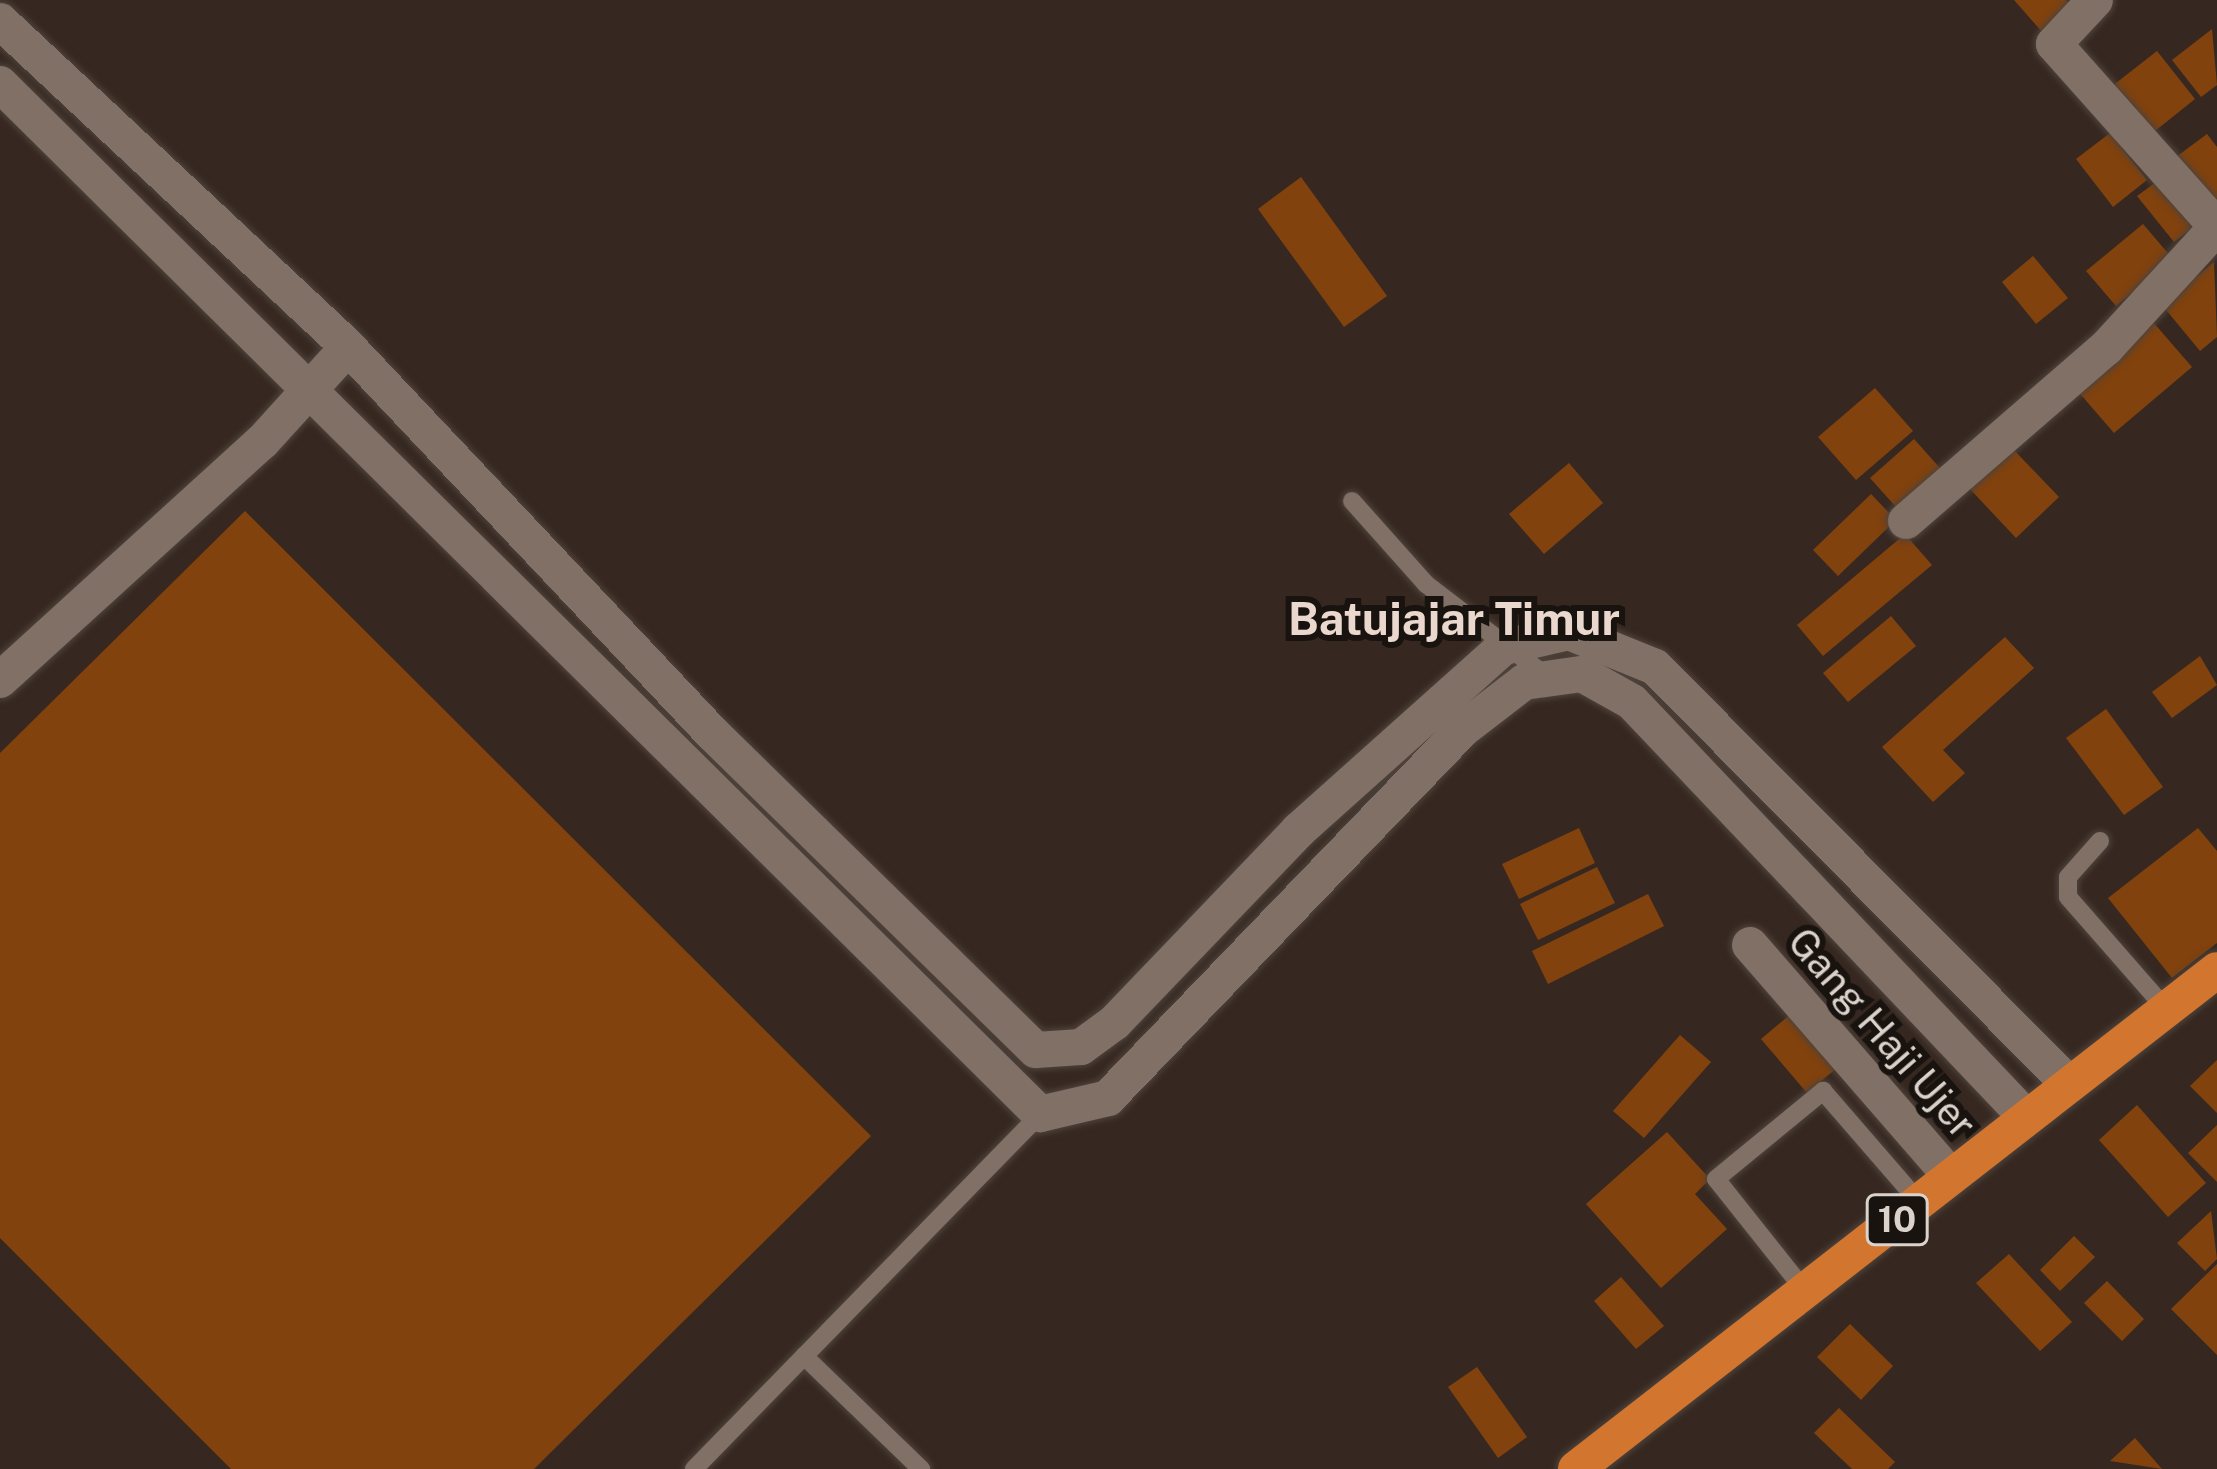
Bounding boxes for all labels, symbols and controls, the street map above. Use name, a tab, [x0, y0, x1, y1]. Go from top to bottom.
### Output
district label: Batujajar Timur	[1288, 592, 1620, 646]
street label: Gang Haji Ujer	[1778, 919, 1986, 1147]
road number: 10	[1864, 1190, 1930, 1250]

